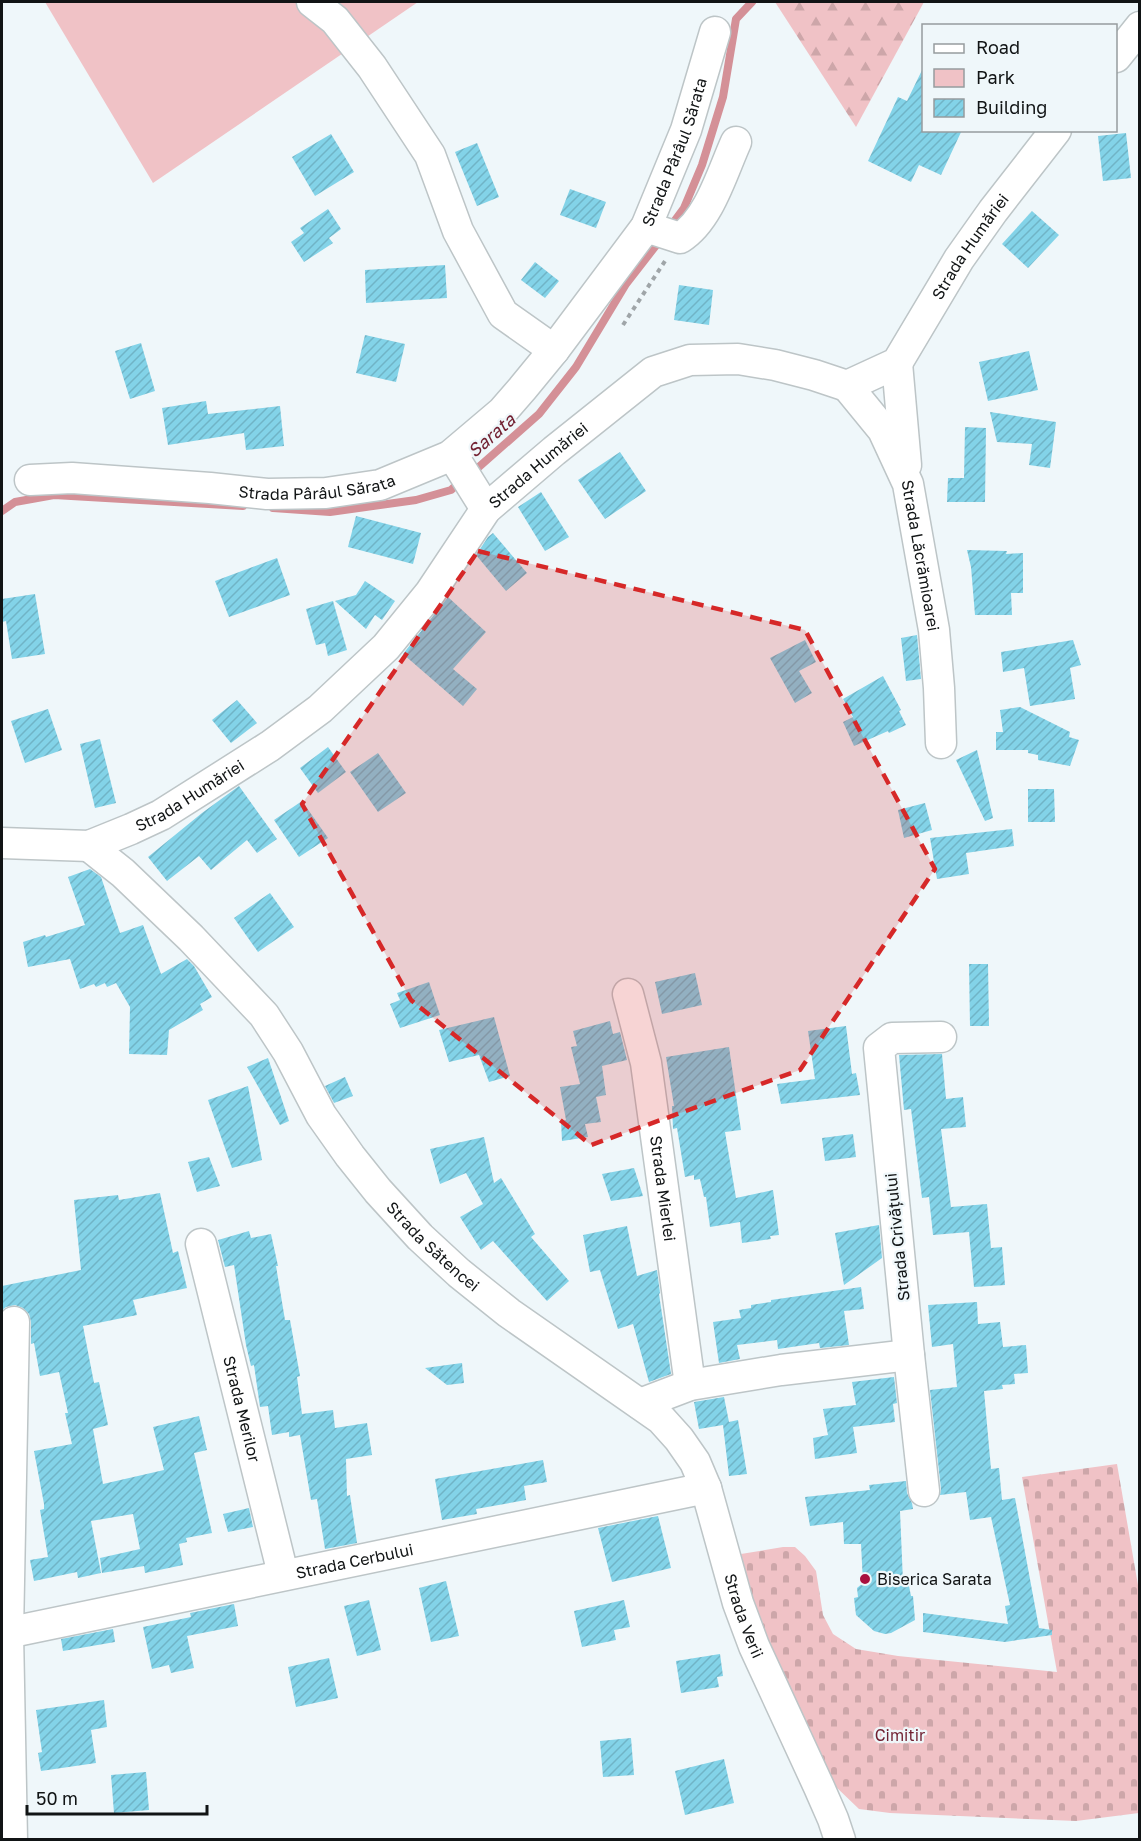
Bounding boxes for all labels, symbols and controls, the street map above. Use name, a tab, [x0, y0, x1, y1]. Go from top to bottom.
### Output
legend	[922, 24, 1117, 132]
text: Road	[976, 36, 1020, 58]
text: Park	[976, 66, 1015, 88]
street label: Strada Pârâul Sărata	[637, 75, 711, 229]
text: Building	[976, 96, 1047, 118]
street label: Strada Humăriei	[927, 189, 1013, 303]
water label: Sarata	[463, 408, 520, 462]
street label: Strada Humăriei	[484, 418, 592, 512]
street label: Strada Pârâul Sărata	[238, 470, 398, 504]
street label: Strada Lăcrămioarei	[897, 478, 944, 633]
street label: Strada Humăriei	[132, 755, 248, 836]
street label: Strada Mierlei	[646, 1134, 680, 1243]
street label: Strada Crivățului	[880, 1172, 914, 1302]
street label: Strada Sătencei	[382, 1197, 484, 1295]
street label: Strada Merilor	[219, 1354, 265, 1464]
street label: Strada Cerbului	[294, 1539, 415, 1583]
place label: Biserica Sarata	[877, 1569, 992, 1589]
street label: Strada Verii	[720, 1571, 768, 1661]
marker: Biserica Sarata	[858, 1572, 872, 1586]
park label: Cimitir	[875, 1725, 925, 1745]
scale bar	[27, 1778, 207, 1816]
text: 50 m	[36, 1787, 78, 1809]

